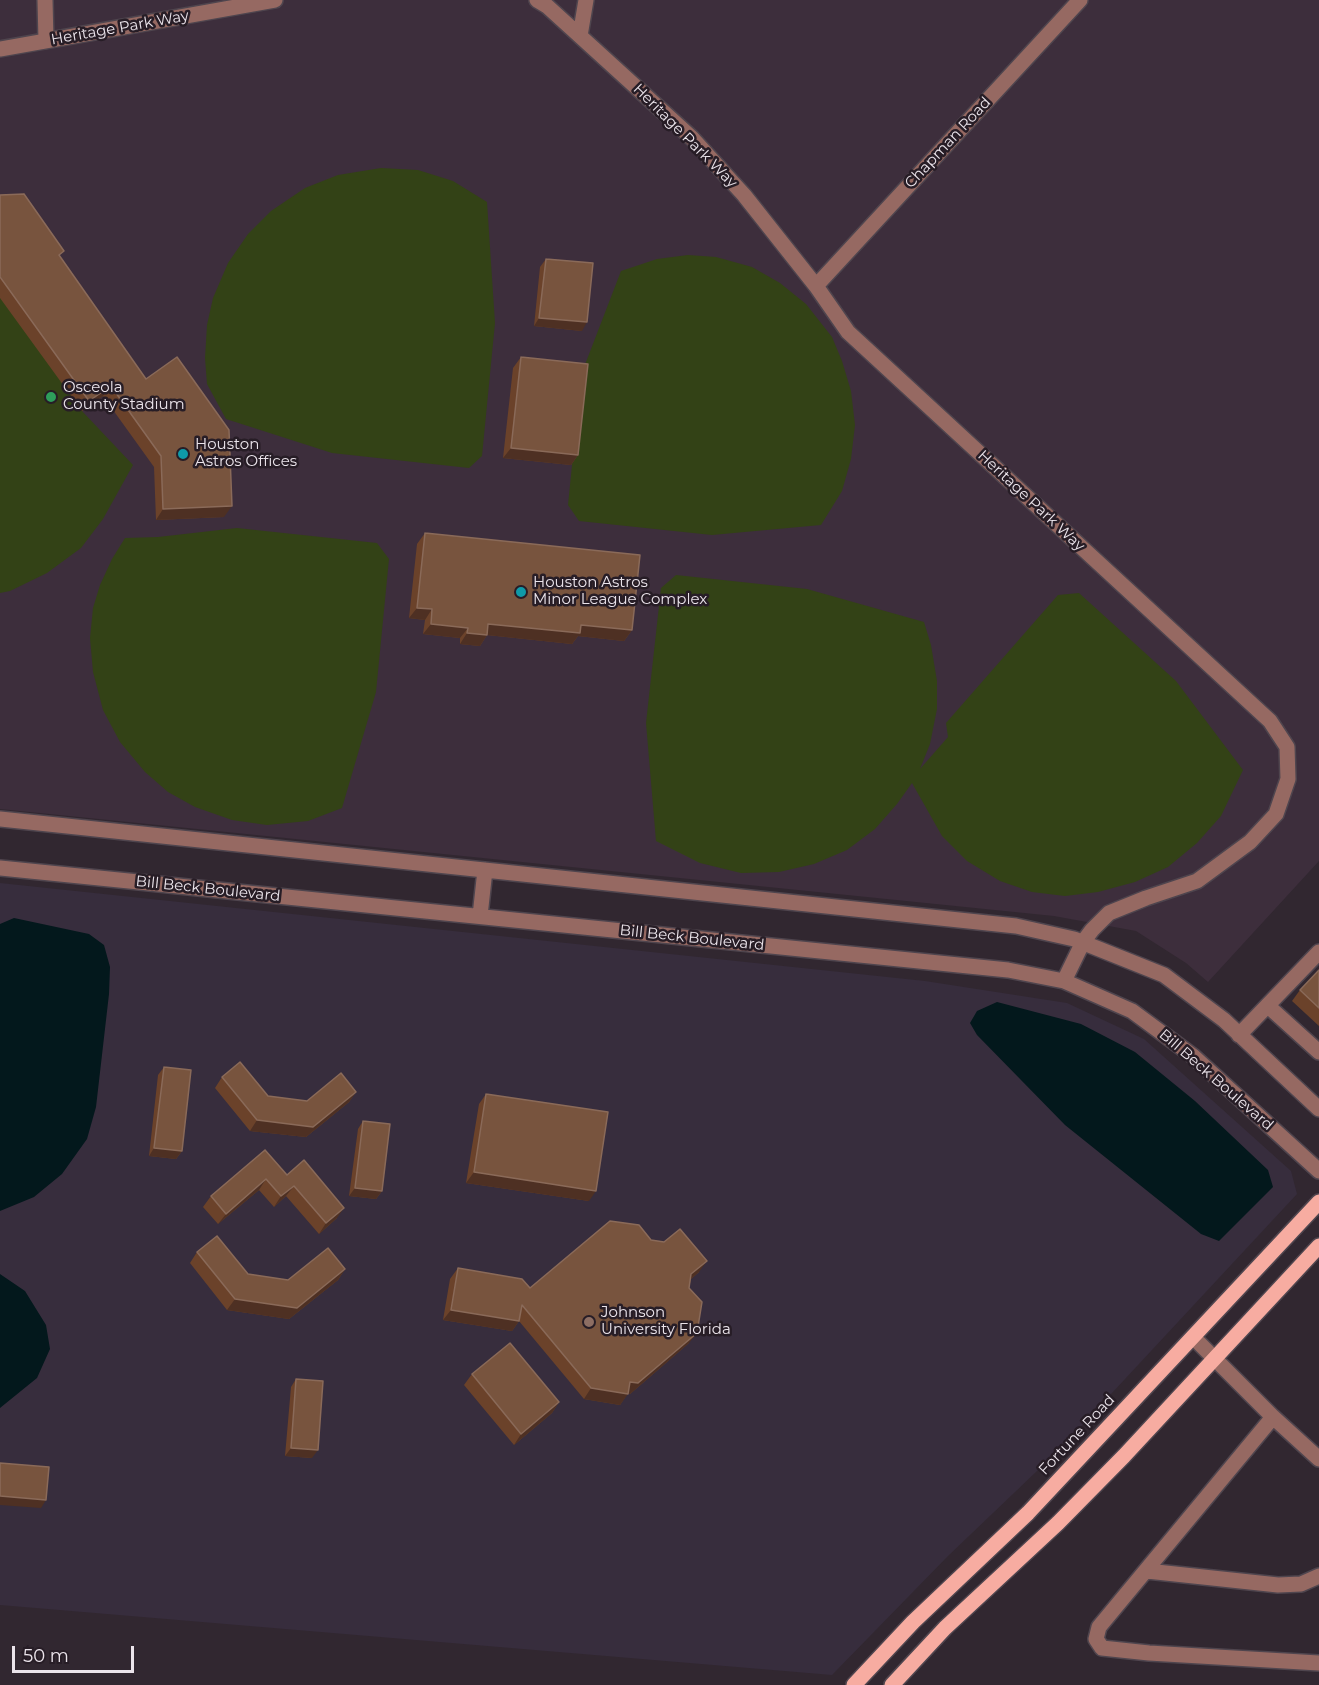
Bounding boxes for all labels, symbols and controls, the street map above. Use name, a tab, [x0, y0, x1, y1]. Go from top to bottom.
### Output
street label: Heritage Park Way	[50, 7, 190, 49]
street label: Heritage Park Way	[629, 80, 741, 192]
street label: Chapman Road	[901, 94, 995, 192]
place label: Osceola County Stadium	[63, 379, 185, 414]
marker: Osceola County Stadium	[44, 390, 58, 404]
place label: Houston Astros Offices	[195, 436, 297, 471]
marker: Houston Astros Offices	[176, 447, 190, 461]
street label: Heritage Park Way	[974, 447, 1088, 555]
place label: Houston Astros Minor League Complex	[533, 574, 707, 609]
marker: Houston Astros Minor League Complex	[514, 585, 528, 599]
street label: Bill Beck Boulevard	[135, 872, 281, 906]
street label: Bill Beck Boulevard	[619, 921, 765, 955]
street label: Bill Beck Boulevard	[1155, 1026, 1277, 1134]
place label: Johnson University Florida	[601, 1304, 731, 1339]
marker: Johnson University Florida	[582, 1315, 596, 1329]
street label: Fortune Road	[1035, 1391, 1119, 1479]
scale bar	[15, 1634, 136, 1672]
text: 50 m	[23, 1645, 69, 1667]

